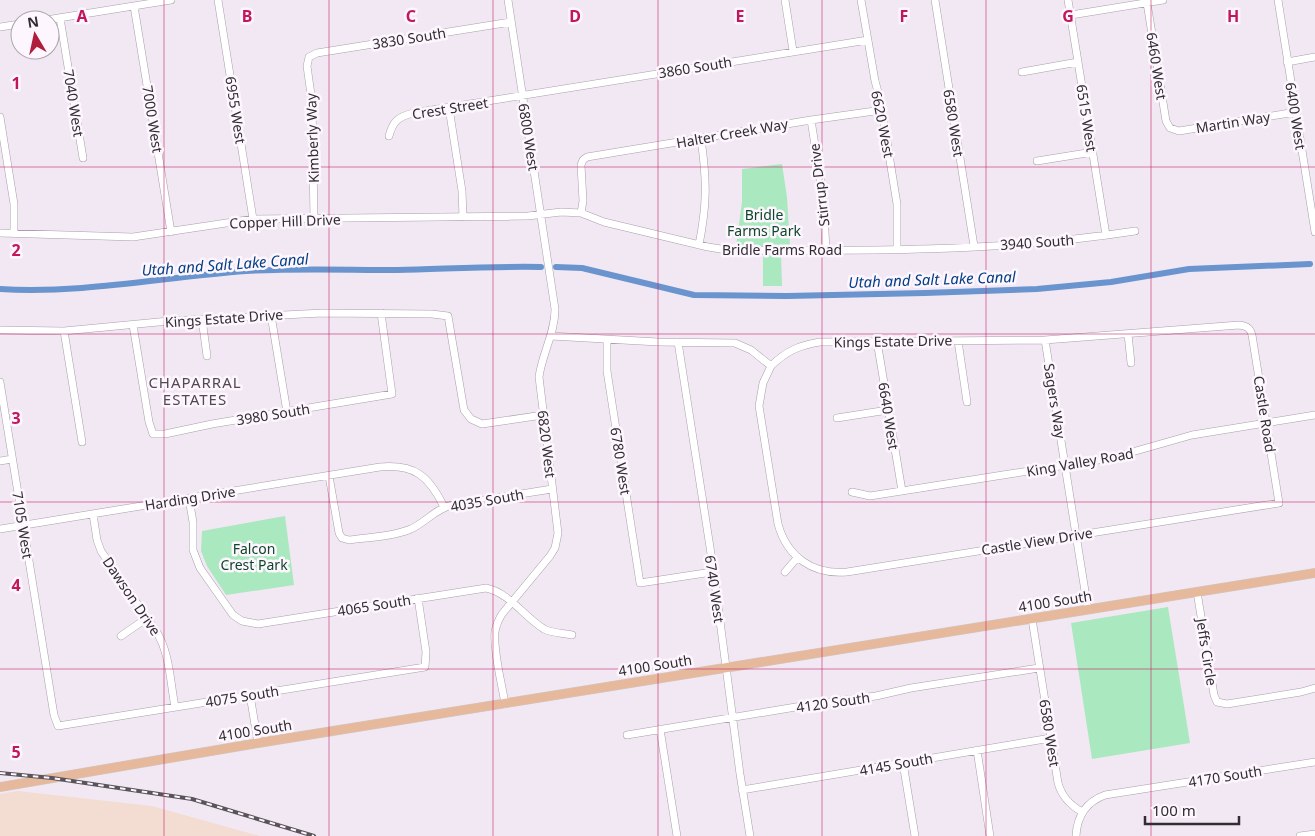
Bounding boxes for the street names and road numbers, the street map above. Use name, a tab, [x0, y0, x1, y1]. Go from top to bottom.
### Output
street label: 3830 South	[371, 23, 447, 53]
street label: 6460 West	[1142, 31, 1172, 101]
street label: 3860 South	[657, 52, 733, 82]
street label: 7040 West	[59, 68, 89, 138]
street label: 6955 West	[221, 75, 251, 145]
street label: 6400 West	[1281, 81, 1311, 151]
street label: 6515 West	[1072, 83, 1102, 153]
street label: 7000 West	[138, 84, 168, 154]
street label: 6580 West	[939, 88, 969, 158]
street label: 6620 West	[867, 89, 899, 159]
street label: Kimberly Way	[301, 92, 323, 183]
street label: Crest Street	[411, 93, 489, 123]
street label: 6800 West	[514, 102, 544, 172]
street label: Martin Way	[1194, 107, 1272, 137]
street label: Halter Creek Way	[675, 114, 790, 152]
street label: Stirrup Drive	[804, 142, 834, 228]
street label: Copper Hill Drive	[229, 210, 341, 232]
street label: 3940 South	[999, 230, 1075, 254]
street label: Bridle Farms Road	[722, 240, 842, 259]
street label: Kings Estate Drive	[164, 304, 284, 332]
street label: Kings Estate Drive	[834, 330, 953, 352]
street label: Sagers Way	[1040, 362, 1070, 441]
street label: Castle Road	[1250, 374, 1280, 454]
street label: 6640 West	[874, 381, 904, 451]
street label: 3980 South	[235, 399, 311, 429]
street label: 6820 West	[533, 409, 561, 479]
street label: 6780 West	[606, 426, 636, 496]
street label: King Valley Road	[1025, 443, 1135, 481]
street label: Harding Drive	[143, 481, 237, 515]
street label: 4035 South	[449, 484, 525, 516]
street label: 7105 West	[8, 490, 38, 560]
street label: Castle View Drive	[980, 523, 1094, 559]
street label: Dawson Drive	[99, 553, 165, 639]
street label: 6740 West	[701, 554, 729, 624]
street label: 4100 South	[1017, 586, 1093, 616]
street label: 4065 South	[336, 590, 412, 620]
street label: Jeffs Circle	[1192, 615, 1222, 687]
street label: 4100 South	[617, 650, 693, 680]
street label: 4075 South	[204, 681, 280, 711]
street label: 4120 South	[795, 687, 871, 717]
street label: 6580 West	[1035, 698, 1065, 768]
street label: 4100 South	[217, 715, 293, 745]
street label: 4145 South	[858, 748, 934, 780]
street label: 4170 South	[1187, 761, 1263, 791]

